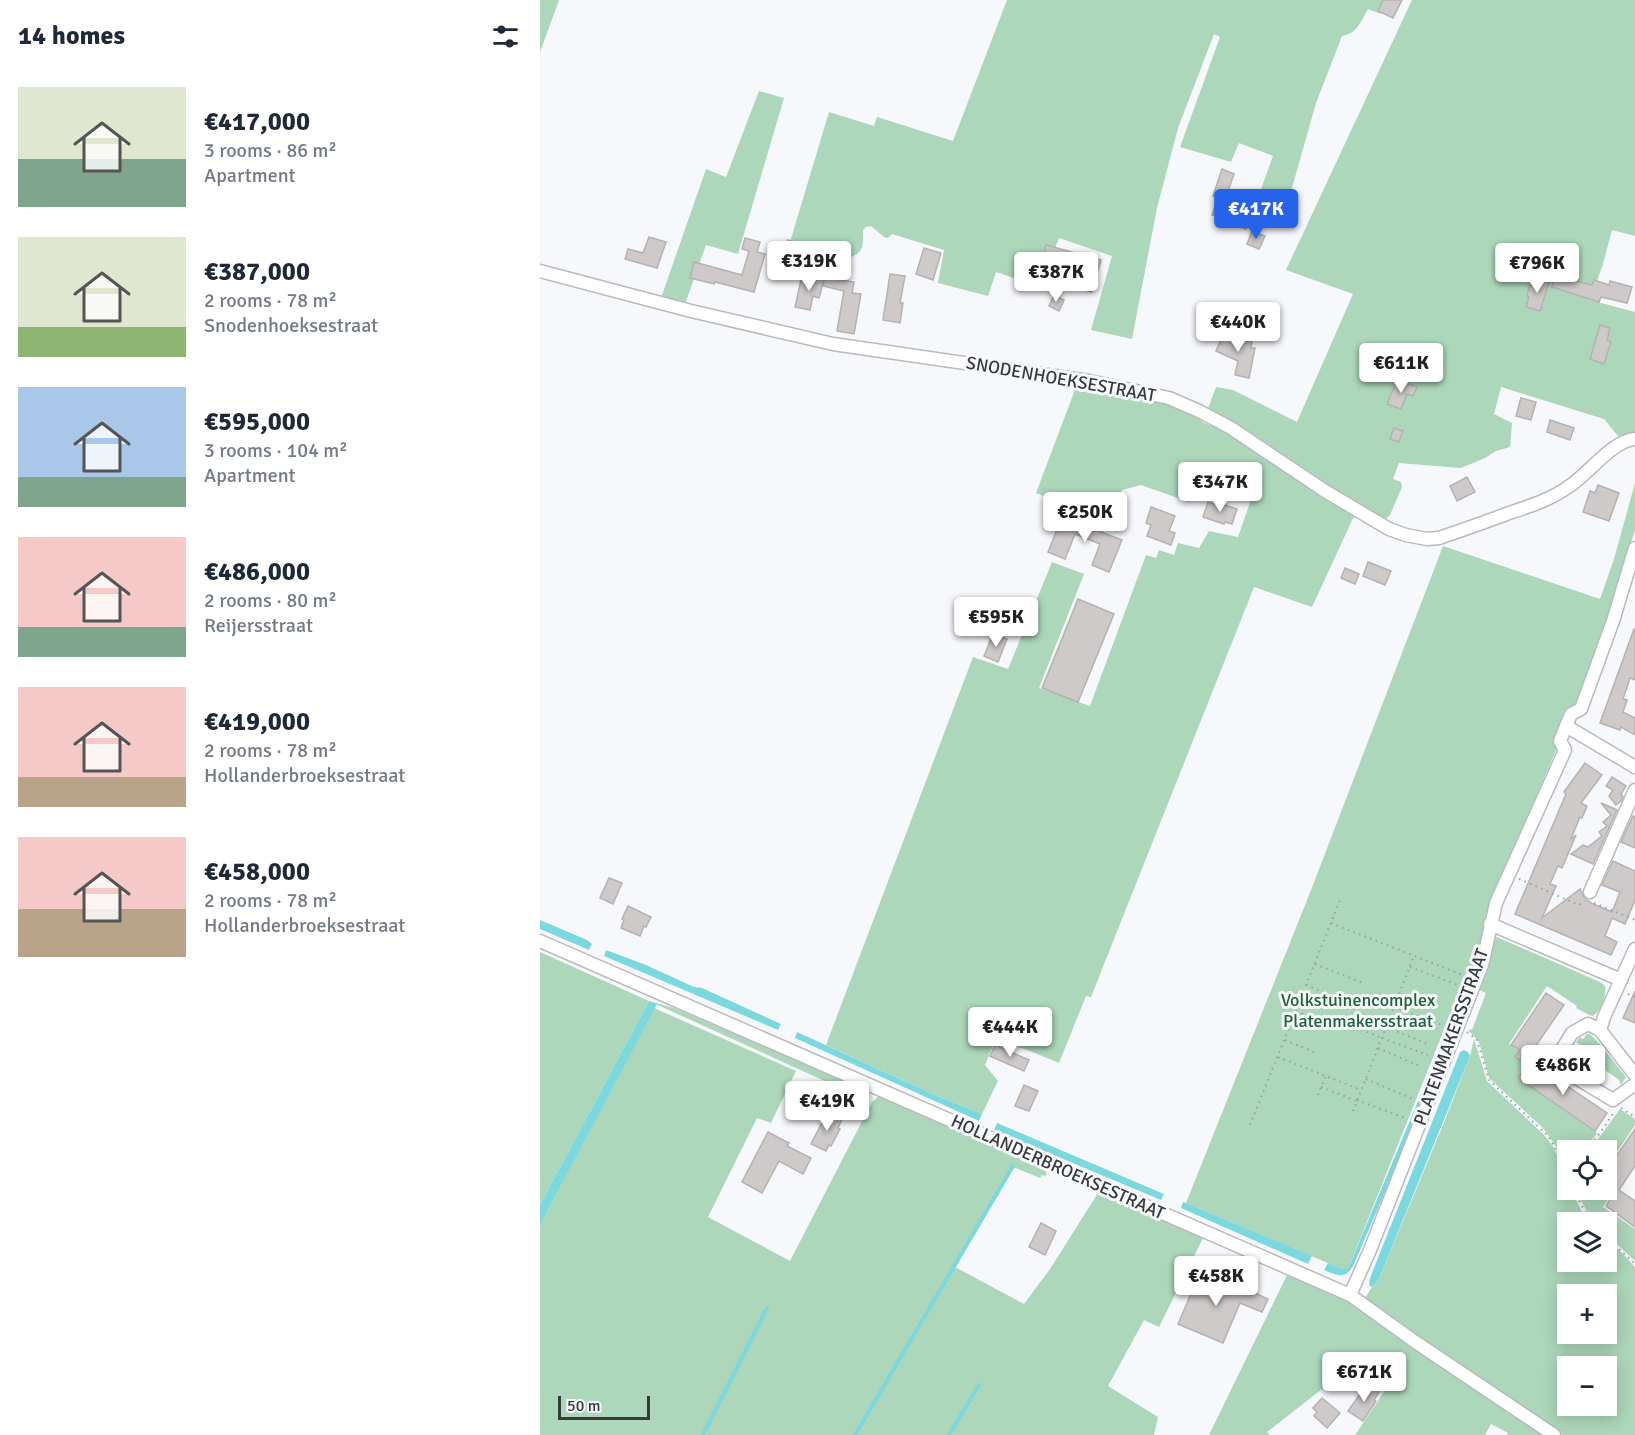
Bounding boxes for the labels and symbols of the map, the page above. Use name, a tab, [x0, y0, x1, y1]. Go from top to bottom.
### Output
pin: €417K	[1214, 189, 1298, 240]
pin: €319K	[767, 241, 851, 292]
pin: €796K	[1495, 243, 1579, 294]
pin: €387K	[1014, 252, 1098, 303]
pin: €440K	[1196, 302, 1280, 353]
pin: €611K	[1359, 343, 1443, 394]
street label: SNODENHOEKSESTRAAT	[964, 351, 1158, 407]
pin: €347K	[1178, 462, 1262, 513]
pin: €250K	[1043, 492, 1127, 543]
pin: €595K	[954, 597, 1038, 648]
street label: PLATENMAKERSSTRAAT	[1409, 945, 1493, 1129]
park label: Volkstuinencomplex Platenmakersstraat	[1281, 989, 1436, 1032]
pin: €444K	[968, 1007, 1052, 1058]
pin: €486K	[1521, 1045, 1605, 1096]
pin: €419K	[785, 1081, 869, 1132]
street label: HOLLANDERBROEKSESTRAAT	[948, 1110, 1168, 1224]
pin: €458K	[1174, 1256, 1258, 1307]
pin: €671K	[1322, 1352, 1406, 1403]
scale bar	[558, 1393, 650, 1420]

